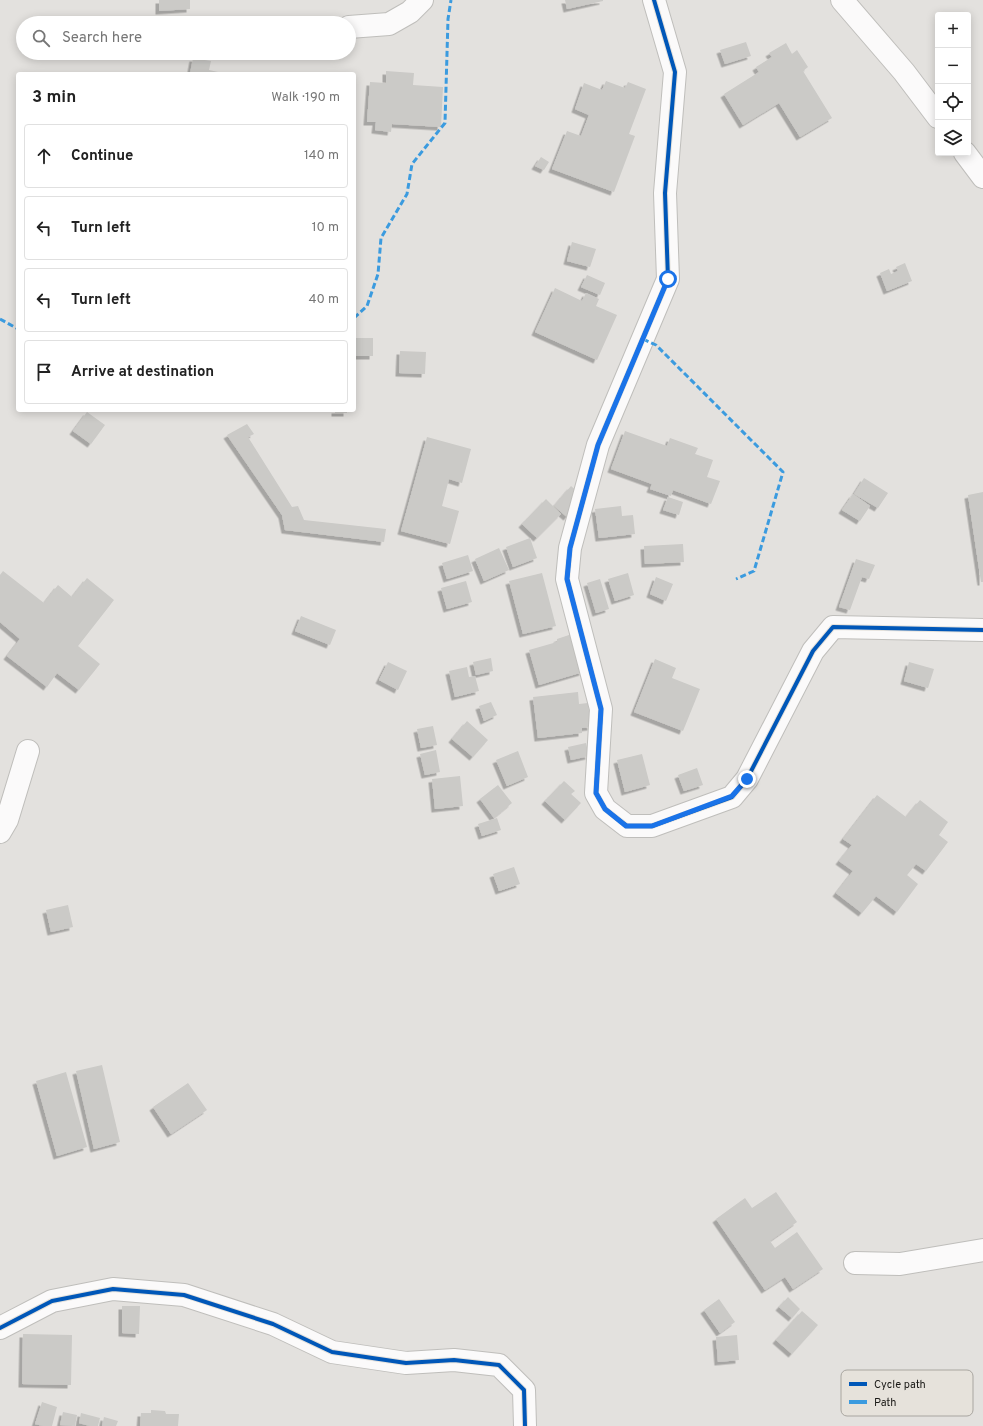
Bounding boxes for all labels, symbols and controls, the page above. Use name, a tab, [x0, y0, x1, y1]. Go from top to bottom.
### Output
map controls	[935, 12, 971, 156]
button: +	[935, 12, 971, 48]
search box	[16, 16, 356, 60]
icon: search	[30, 27, 52, 49]
text: Search here	[62, 29, 142, 48]
button: −	[935, 48, 971, 84]
button: locate	[935, 84, 971, 120]
text: 3 min	[32, 87, 76, 109]
text: Walk · 190 m	[271, 90, 340, 106]
button: layers	[935, 120, 971, 156]
icon: ahead	[33, 145, 55, 167]
text: Continue	[71, 147, 133, 166]
text: 140 m	[304, 148, 339, 164]
icon: left	[33, 217, 55, 239]
text: Turn left	[71, 219, 131, 238]
text: 10 m	[312, 220, 339, 236]
route start	[659, 270, 677, 288]
icon: left	[33, 289, 55, 311]
text: Turn left	[71, 291, 131, 310]
text: 40 m	[309, 292, 339, 308]
icon: arrive	[33, 361, 55, 383]
text: Arrive at destination	[71, 363, 214, 382]
route end	[738, 770, 756, 788]
legend	[841, 1370, 973, 1416]
text: Cycle path	[874, 1378, 926, 1392]
text: Path	[874, 1396, 896, 1410]

